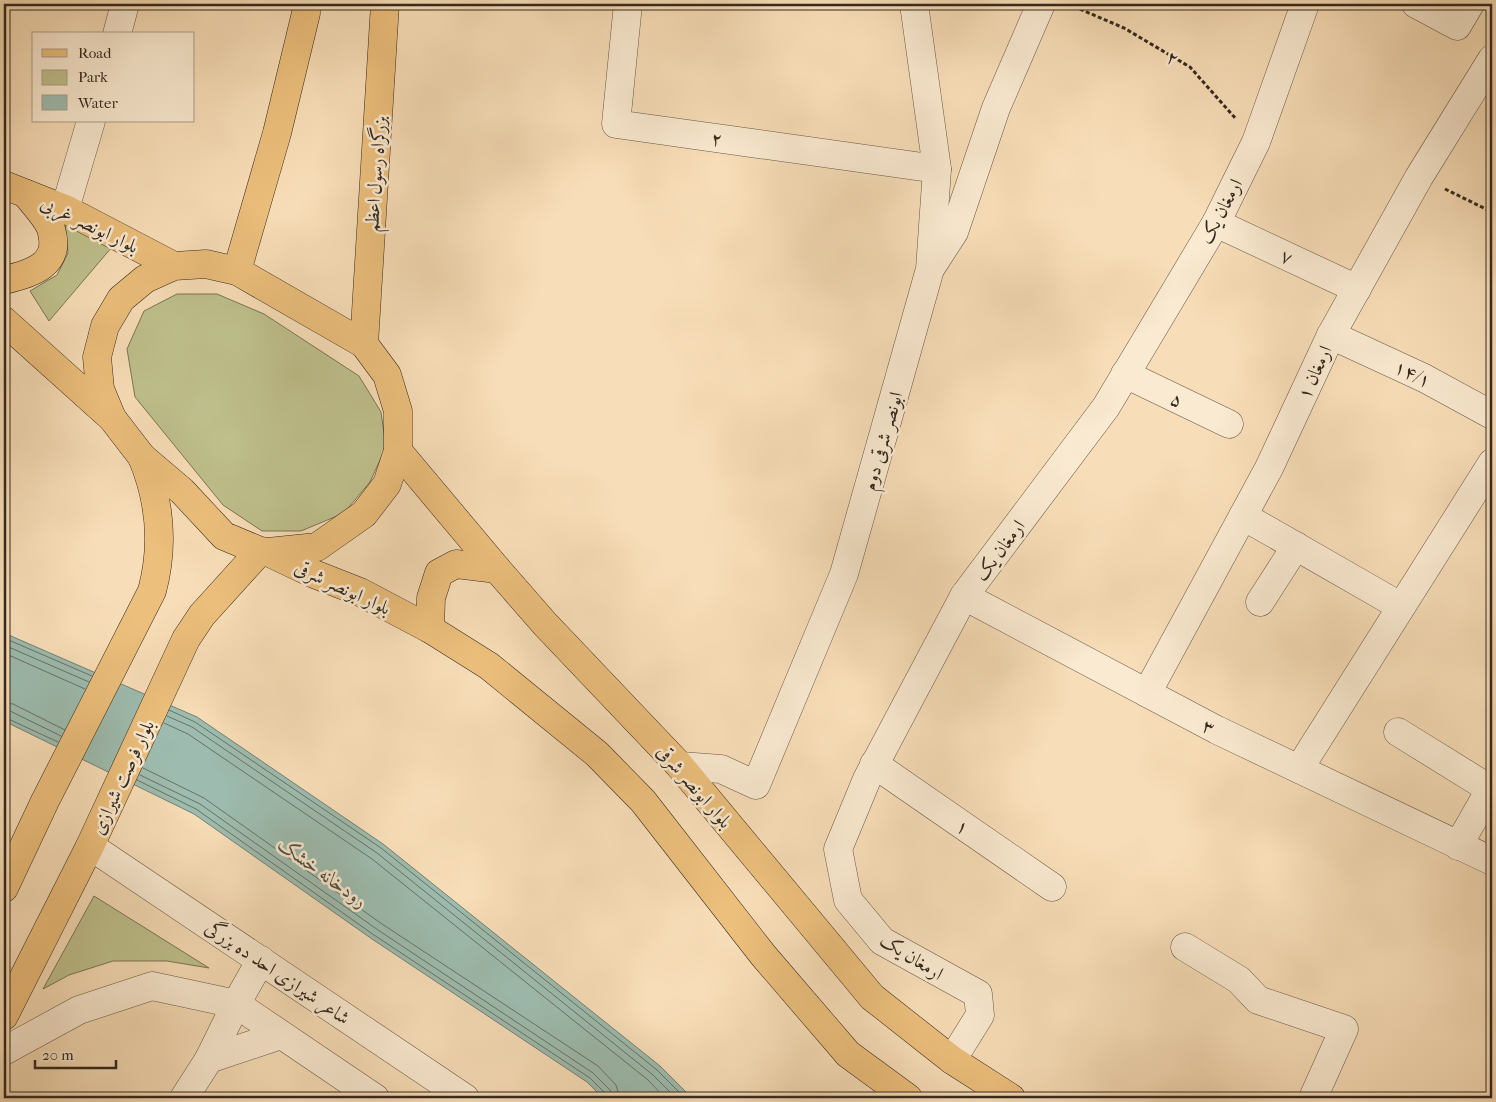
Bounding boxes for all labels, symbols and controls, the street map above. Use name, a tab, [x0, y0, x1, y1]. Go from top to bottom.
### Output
legend	[32, 32, 195, 122]
text: Road	[78, 44, 112, 62]
street label: ۲	[1162, 46, 1183, 70]
text: Park	[78, 68, 108, 86]
text: Water	[77, 94, 118, 112]
street label: بزرگراه رسول اعظم	[359, 115, 398, 233]
street label: ۲	[710, 127, 724, 151]
street label: ارمغان یک	[1195, 175, 1248, 248]
street label: بلوار ابونصر غربی	[36, 192, 142, 261]
street label: ۷	[1277, 245, 1296, 269]
street label: ارمغان ۱	[1293, 342, 1337, 403]
street label: ۱۴/۱	[1391, 356, 1434, 392]
street label: ۵	[1167, 388, 1186, 412]
street label: ابونصر شرقی دوم	[858, 389, 912, 495]
street label: ارمغان یک	[970, 516, 1031, 586]
street label: بلوار ابونصر شرقی	[291, 556, 394, 621]
street label: ۳	[1199, 715, 1218, 739]
street label: بلوار فرصت شیرازی	[87, 717, 160, 839]
street label: بلوار ابونصر شرقی	[651, 741, 736, 833]
street label: ۱	[952, 815, 973, 839]
water label: رودخانه خشک	[274, 832, 372, 912]
street label: شاعر شیرازی احد ده بزرگی	[200, 913, 356, 1031]
street label: ارمغان یک	[875, 929, 947, 986]
scale bar	[35, 1037, 116, 1069]
text: 20 m	[42, 1046, 74, 1064]

